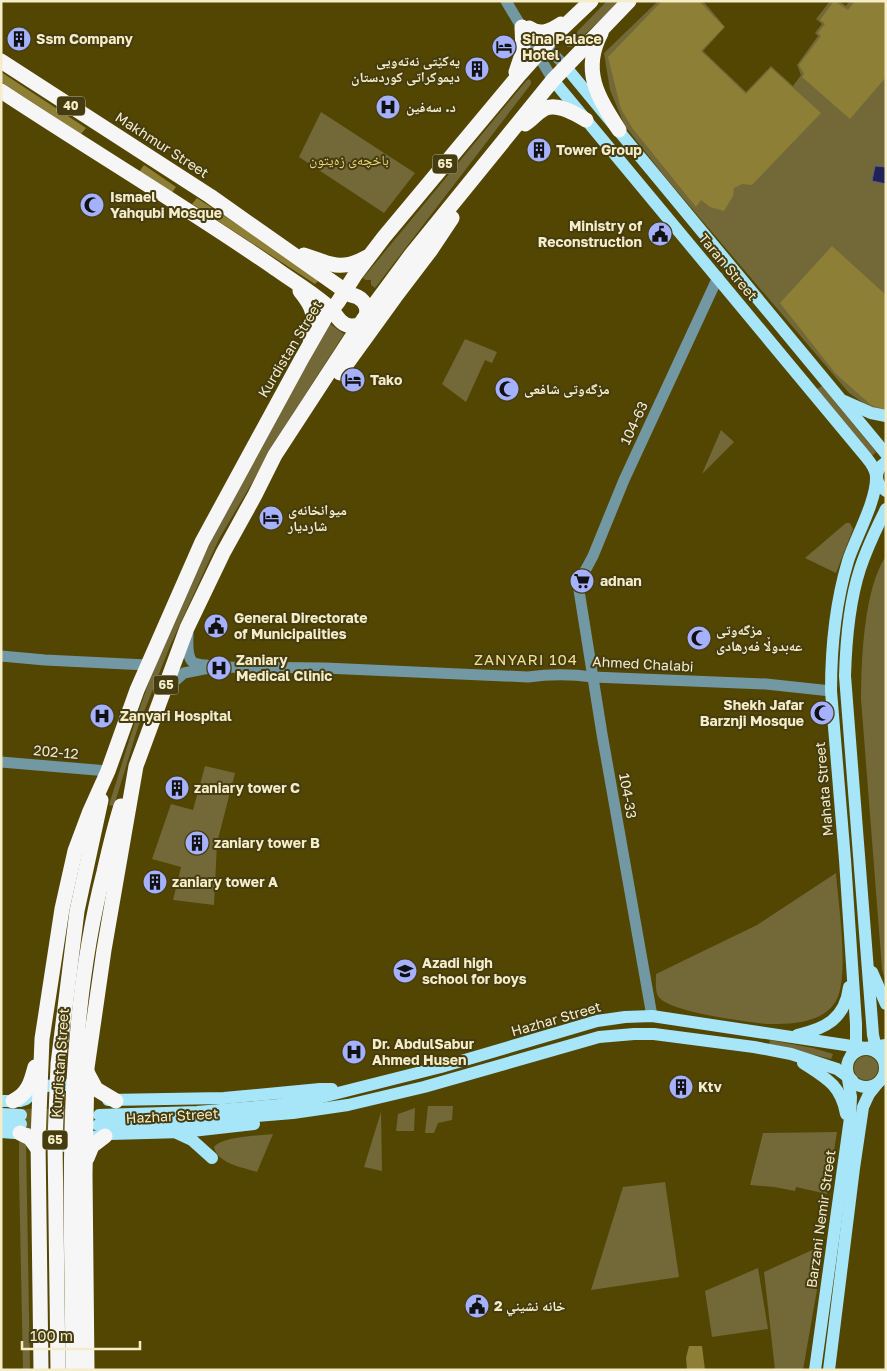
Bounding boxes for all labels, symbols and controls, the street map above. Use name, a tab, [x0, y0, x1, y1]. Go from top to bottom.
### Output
building icon: Ssm Company	[6, 26, 32, 52]
place label: Ssm Company	[36, 30, 134, 47]
place label: Sina Palace Hotel	[522, 30, 602, 63]
hotel icon: Sina Palace Hotel	[491, 34, 517, 60]
place label: یه‌كێتی نه‌ته‌ویی دیموكراتی كوردستان	[351, 52, 460, 86]
building icon: یه‌كێتی نه‌ته‌ویی دیموكراتی كوردستان	[464, 56, 490, 82]
hospital icon: د. سەفین	[375, 94, 401, 120]
road number: 40	[57, 96, 85, 115]
place label: د. سەفین	[406, 98, 456, 116]
street label: Makhmur Street	[112, 108, 212, 181]
building icon: Tower Group	[526, 137, 552, 163]
place label: Tower Group	[556, 141, 642, 158]
park label: باخچەی زەیتون	[309, 151, 389, 169]
road number: 65	[432, 154, 458, 173]
place label: Ismael Yahqubi Mosque	[110, 188, 222, 221]
mosque icon: Ismael Yahqubi Mosque	[79, 192, 105, 218]
place label: Ministry of Reconstruction	[538, 217, 643, 250]
public building icon: Ministry of Reconstruction	[647, 221, 673, 247]
street label: Taran Street	[695, 230, 761, 304]
street label: Kurdistan Street	[254, 297, 325, 400]
hotel icon: Tako	[340, 367, 366, 393]
place label: Tako	[370, 371, 402, 388]
mosque icon: مزگەوتی شافعی	[494, 376, 520, 402]
place label: مزگەوتی شافعی	[524, 380, 610, 398]
street label: 104-63	[616, 398, 651, 447]
place label: میوانخانەی شاردیار	[287, 501, 347, 534]
hotel icon: میوانخانەی شاردیار	[258, 505, 284, 531]
supermarket icon: adnan	[569, 568, 595, 594]
place label: adnan	[600, 572, 642, 589]
place label: General Directorate of Municipalities	[234, 609, 367, 642]
public building icon: General Directorate of Municipalities	[203, 613, 229, 639]
place label: مزگەوتی عەبدوڵا فەرهادی	[716, 621, 803, 655]
mosque icon: مزگەوتی عەبدوڵا فەرهادی	[686, 625, 712, 651]
district label: ZANYARI 104	[474, 650, 578, 668]
place label: Zaniary Medical Clinic	[236, 651, 332, 684]
street label: Ahmed Chalabi	[592, 652, 694, 675]
hospital icon: Zaniary Medical Clinic	[206, 655, 232, 681]
road number: 65	[154, 676, 178, 694]
place label: Shekh Jafar Barznji Mosque	[700, 696, 805, 729]
mosque icon: Shekh Jafar Barznji Mosque	[809, 700, 835, 726]
hospital icon: Zanyari Hospital	[89, 703, 115, 729]
place label: Zanyari Hospital	[120, 707, 232, 724]
street label: 202-12	[33, 741, 79, 762]
street label: Mahata Street	[811, 741, 836, 837]
street label: 104-33	[616, 772, 641, 820]
building icon: zaniary tower C	[164, 775, 190, 801]
place label: zaniary tower C	[194, 779, 300, 796]
building icon: zaniary tower B	[184, 830, 210, 856]
place label: zaniary tower B	[214, 834, 320, 851]
building icon: zaniary tower A	[142, 869, 168, 895]
place label: zaniary tower A	[172, 873, 278, 890]
place label: Azadi high school for boys	[422, 954, 527, 987]
school or university icon: Azadi high school for boys	[392, 958, 418, 984]
street label: Hazhar Street	[509, 998, 603, 1039]
street label: Kurdistan Street	[47, 1007, 72, 1118]
place label: Dr. AbdulSabur Ahmed Husen	[372, 1035, 475, 1068]
hospital icon: Dr. AbdulSabur Ahmed Husen	[341, 1039, 367, 1065]
building icon: Ktv	[668, 1074, 694, 1100]
place label: Ktv	[698, 1078, 723, 1095]
street label: Hazhar Street	[125, 1105, 219, 1126]
road number: 65	[42, 1130, 68, 1150]
street label: Barzani Nemir Street	[802, 1149, 839, 1289]
public building icon: خانه نشيني 2	[464, 1293, 490, 1319]
place label: خانه نشيني 2	[494, 1297, 565, 1317]
scale bar	[22, 1318, 140, 1350]
text: 100 m	[30, 1326, 73, 1344]

